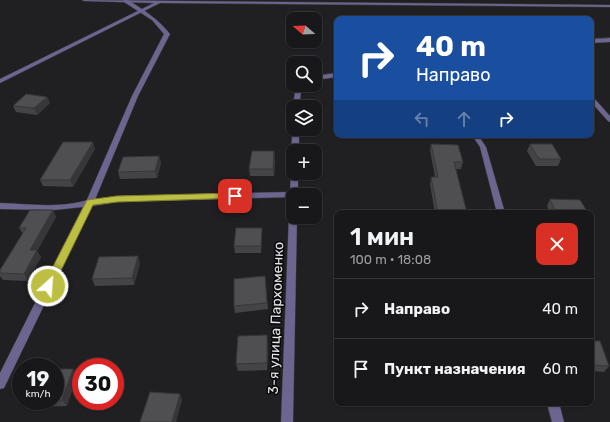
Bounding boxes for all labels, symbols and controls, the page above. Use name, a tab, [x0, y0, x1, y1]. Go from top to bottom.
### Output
north arrow	[286, 12, 322, 48]
map controls	[286, 12, 322, 224]
text: 40 m	[416, 30, 486, 63]
icon: right	[350, 32, 402, 84]
button: search	[286, 56, 322, 92]
text: Направо	[416, 64, 491, 86]
button: layers	[286, 100, 322, 136]
icon: left	[411, 108, 433, 130]
icon: ahead	[453, 108, 475, 130]
icon: right	[495, 108, 517, 130]
button: +	[286, 144, 322, 180]
pin	[218, 179, 252, 213]
icon: arrive	[224, 185, 246, 207]
button: −	[286, 188, 322, 224]
text: 1 мин	[350, 223, 414, 251]
button: close	[536, 223, 578, 265]
street label: 3-я улица Пархоменко	[265, 241, 287, 395]
text: 100 m · 18:08	[350, 252, 431, 267]
position arrow	[27, 265, 69, 307]
icon: right	[350, 298, 372, 320]
text: Направо	[384, 300, 450, 318]
text: 40 m	[542, 300, 578, 318]
speed limit sign: 30	[72, 358, 124, 410]
icon: arrive	[350, 358, 372, 380]
text: Пункт назначения	[384, 360, 526, 378]
text: 60 m	[542, 360, 578, 378]
text: 19	[27, 367, 49, 391]
text: km/h	[26, 388, 50, 400]

